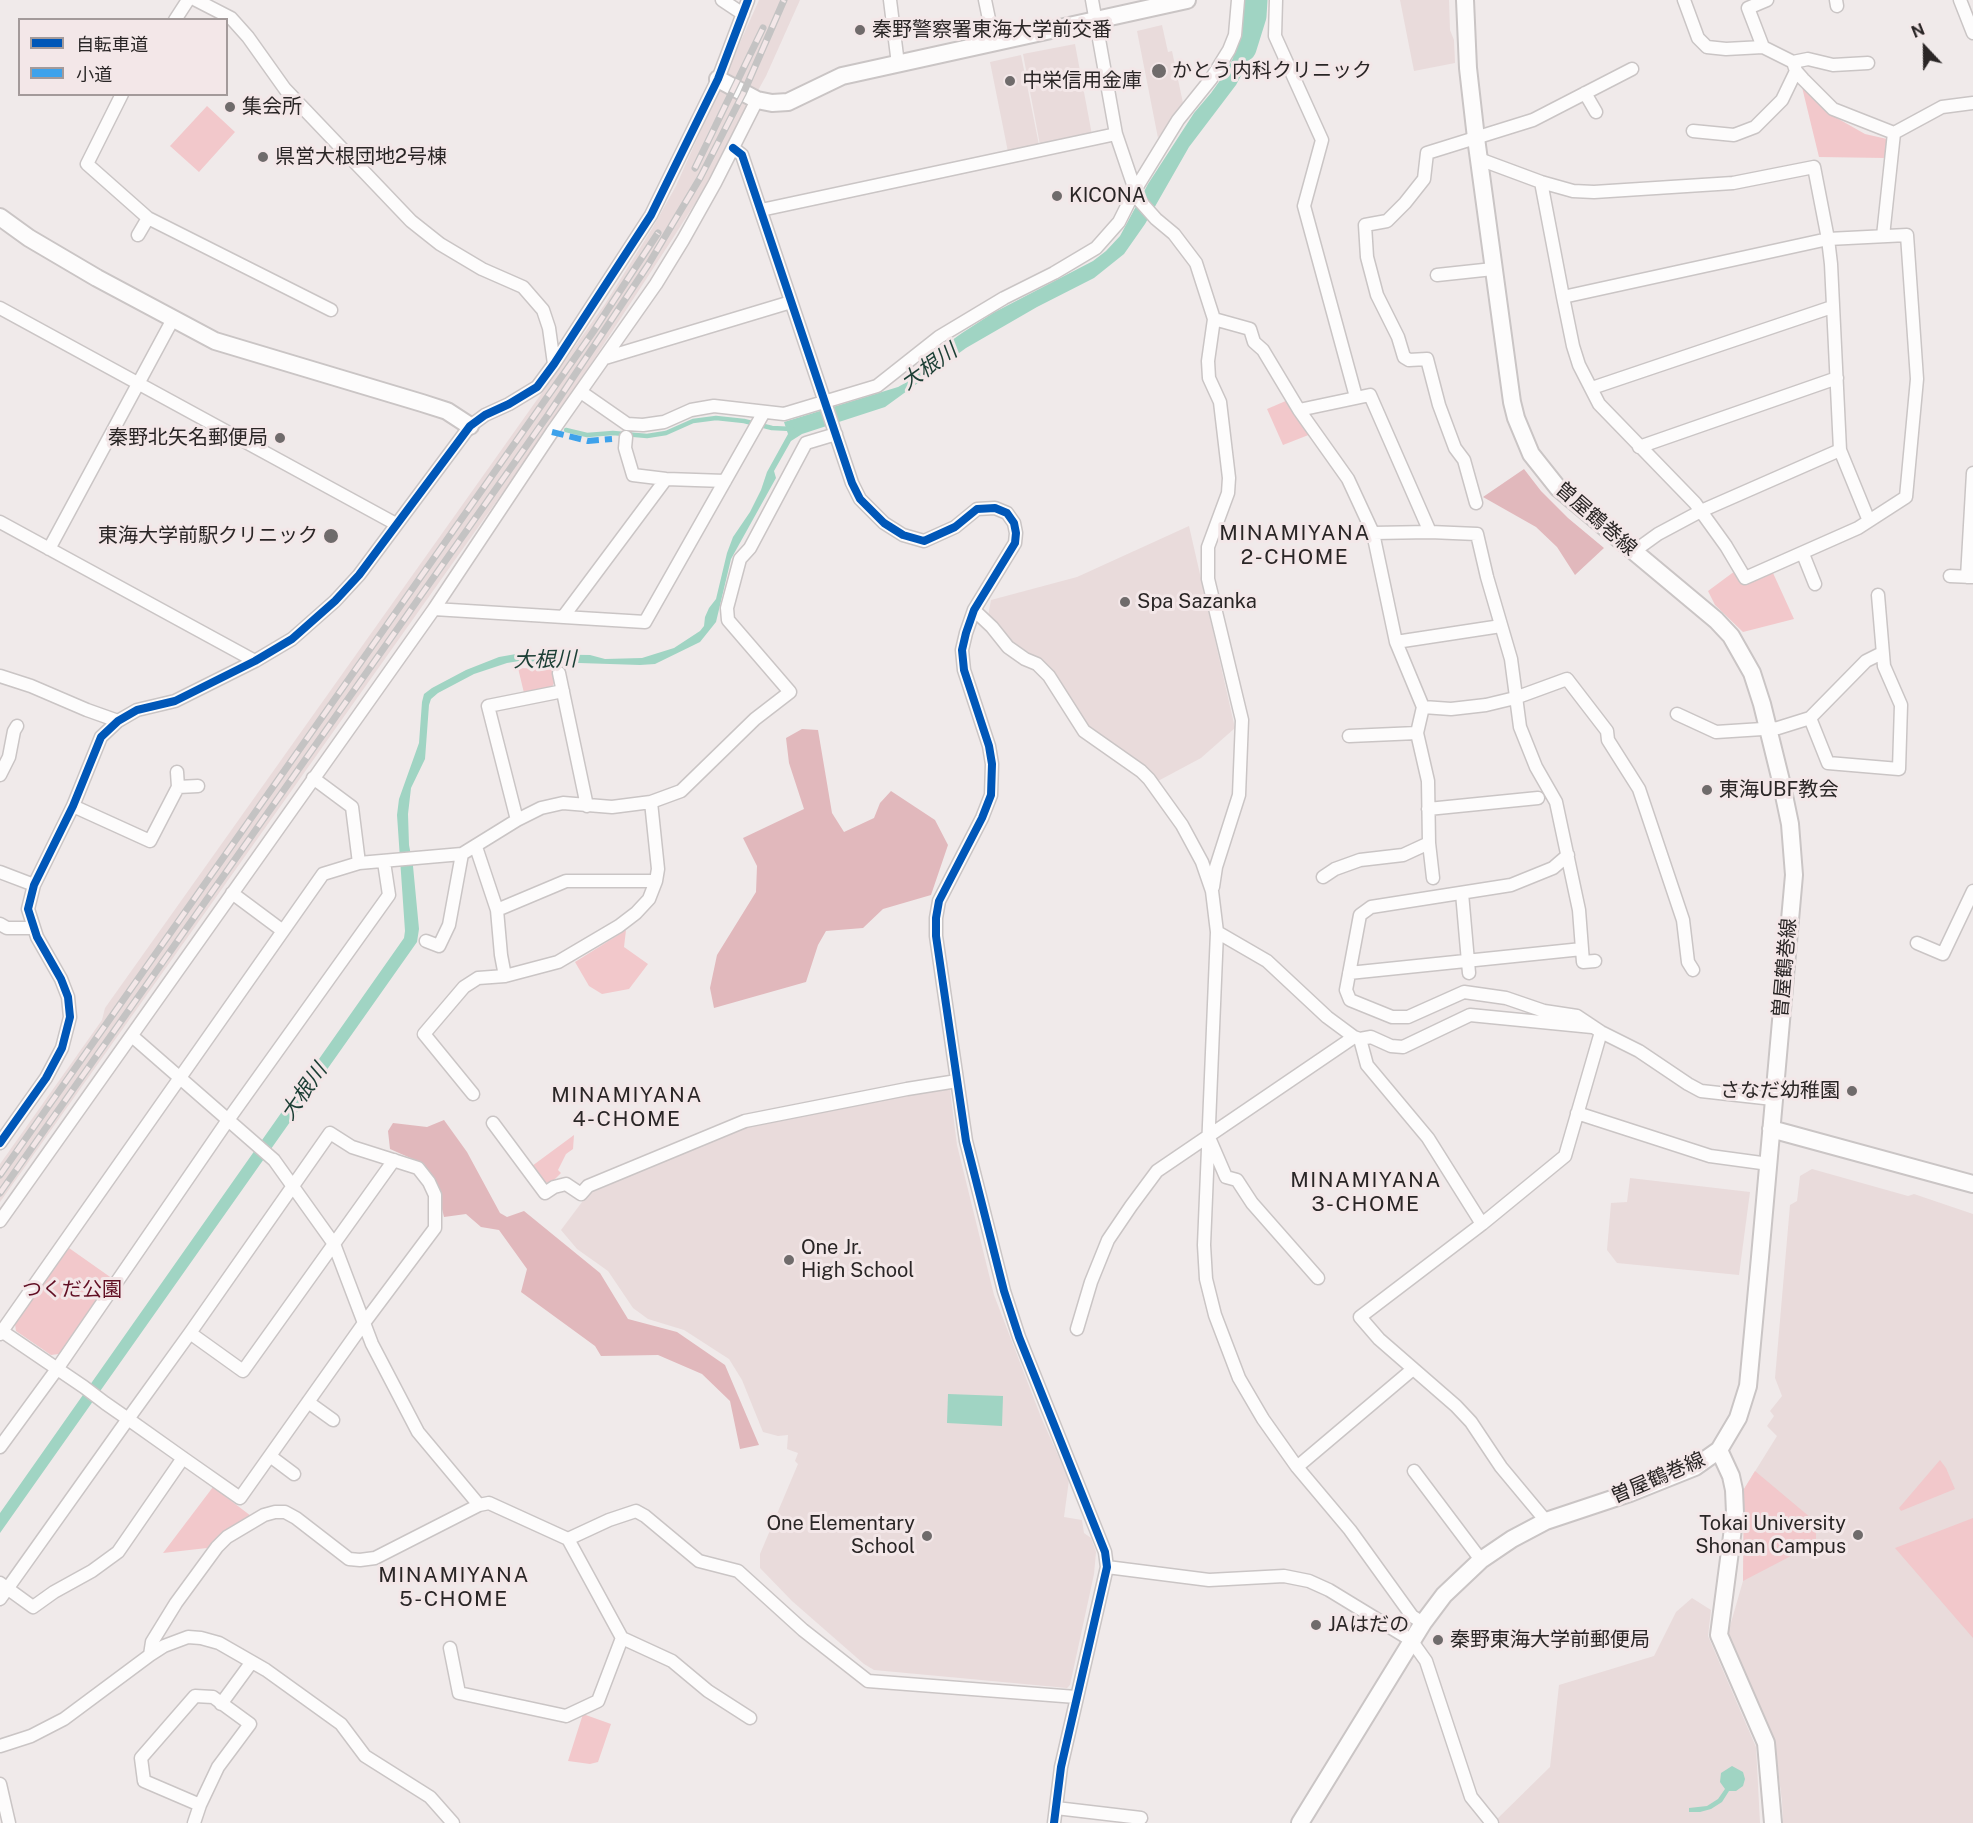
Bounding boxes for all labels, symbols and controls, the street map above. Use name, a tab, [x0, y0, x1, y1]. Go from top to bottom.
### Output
legend	[18, 18, 228, 96]
place label: 秦野警察署東海大学前交番	[872, 18, 1112, 42]
north arrow	[1895, 18, 1955, 78]
text: N	[1909, 20, 1927, 42]
marker: 秦野警察署東海大学前交番	[853, 23, 867, 37]
text: 自転車道	[76, 34, 148, 55]
place label: かとう内科クリニック	[1172, 59, 1372, 83]
marker: かとう内科クリニック	[1150, 62, 1168, 80]
text: 小道	[76, 64, 112, 85]
place label: 中栄信用金庫	[1022, 69, 1142, 93]
marker: 中栄信用金庫	[1003, 74, 1017, 88]
place label: 集会所	[242, 95, 302, 119]
marker: 集会所	[223, 100, 237, 114]
place label: 県営大根団地2号棟	[275, 145, 447, 169]
marker: 県営大根団地2号棟	[256, 150, 270, 164]
place label: KICONA	[1069, 184, 1146, 208]
marker: KICONA	[1050, 189, 1064, 203]
water label: 大根川	[896, 339, 962, 395]
place label: 秦野北矢名郵便局	[108, 426, 268, 450]
marker: 秦野北矢名郵便局	[273, 431, 287, 445]
street label: 曽屋鶴巻線	[1550, 477, 1642, 561]
district label: MINAMIYANA 2-CHOME	[1219, 521, 1371, 571]
place label: 東海大学前駅クリニック	[98, 524, 318, 548]
marker: 東海大学前駅クリニック	[322, 527, 340, 545]
place label: Spa Sazanka	[1137, 590, 1257, 614]
marker: Spa Sazanka	[1118, 595, 1132, 609]
water label: 大根川	[513, 647, 577, 673]
place label: 東海UBF教会	[1719, 778, 1838, 802]
marker: 東海UBF教会	[1700, 783, 1714, 797]
street label: 曽屋鶴巻線	[1769, 917, 1801, 1019]
water label: 大根川	[276, 1059, 332, 1125]
place label: さなだ幼稚園	[1720, 1079, 1840, 1103]
district label: MINAMIYANA 4-CHOME	[551, 1083, 703, 1133]
marker: さなだ幼稚園	[1845, 1084, 1859, 1098]
district label: MINAMIYANA 3-CHOME	[1290, 1168, 1442, 1218]
place label: One Jr. High School	[801, 1236, 914, 1283]
marker: One Jr. High School	[782, 1253, 796, 1267]
park label: つくだ公園	[22, 1278, 122, 1302]
street label: 曽屋鶴巻線	[1607, 1447, 1709, 1509]
place label: One Elementary School	[766, 1512, 915, 1559]
place label: Tokai University Shonan Campus	[1695, 1512, 1846, 1559]
marker: Tokai University Shonan Campus	[1851, 1528, 1865, 1542]
marker: One Elementary School	[920, 1529, 934, 1543]
district label: MINAMIYANA 5-CHOME	[378, 1563, 530, 1613]
place label: JAはだの	[1328, 1613, 1409, 1637]
marker: JAはだの	[1309, 1618, 1323, 1632]
place label: 秦野東海大学前郵便局	[1450, 1628, 1650, 1652]
marker: 秦野東海大学前郵便局	[1431, 1633, 1445, 1647]

